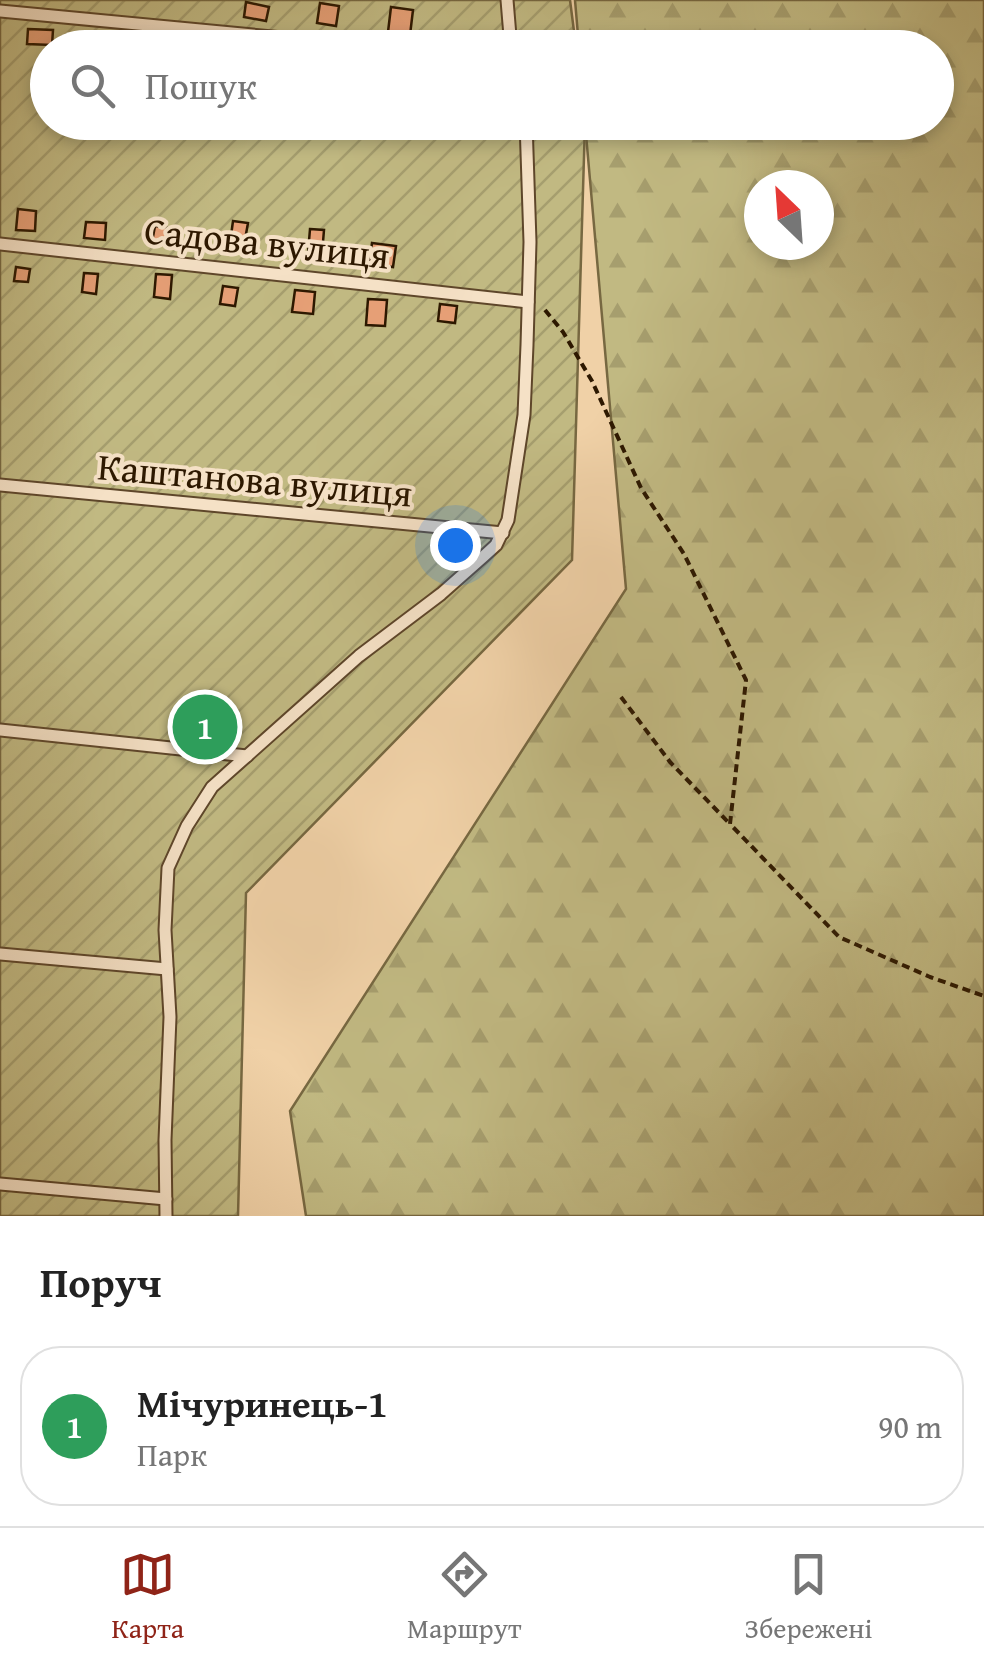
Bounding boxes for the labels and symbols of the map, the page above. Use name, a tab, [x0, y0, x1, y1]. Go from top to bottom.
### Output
north arrow	[744, 170, 834, 260]
street label: Садова вулиця	[142, 201, 392, 283]
street label: Каштанова вулиця	[96, 437, 415, 521]
your location	[430, 520, 481, 571]
pin: 1	[172, 690, 238, 764]

